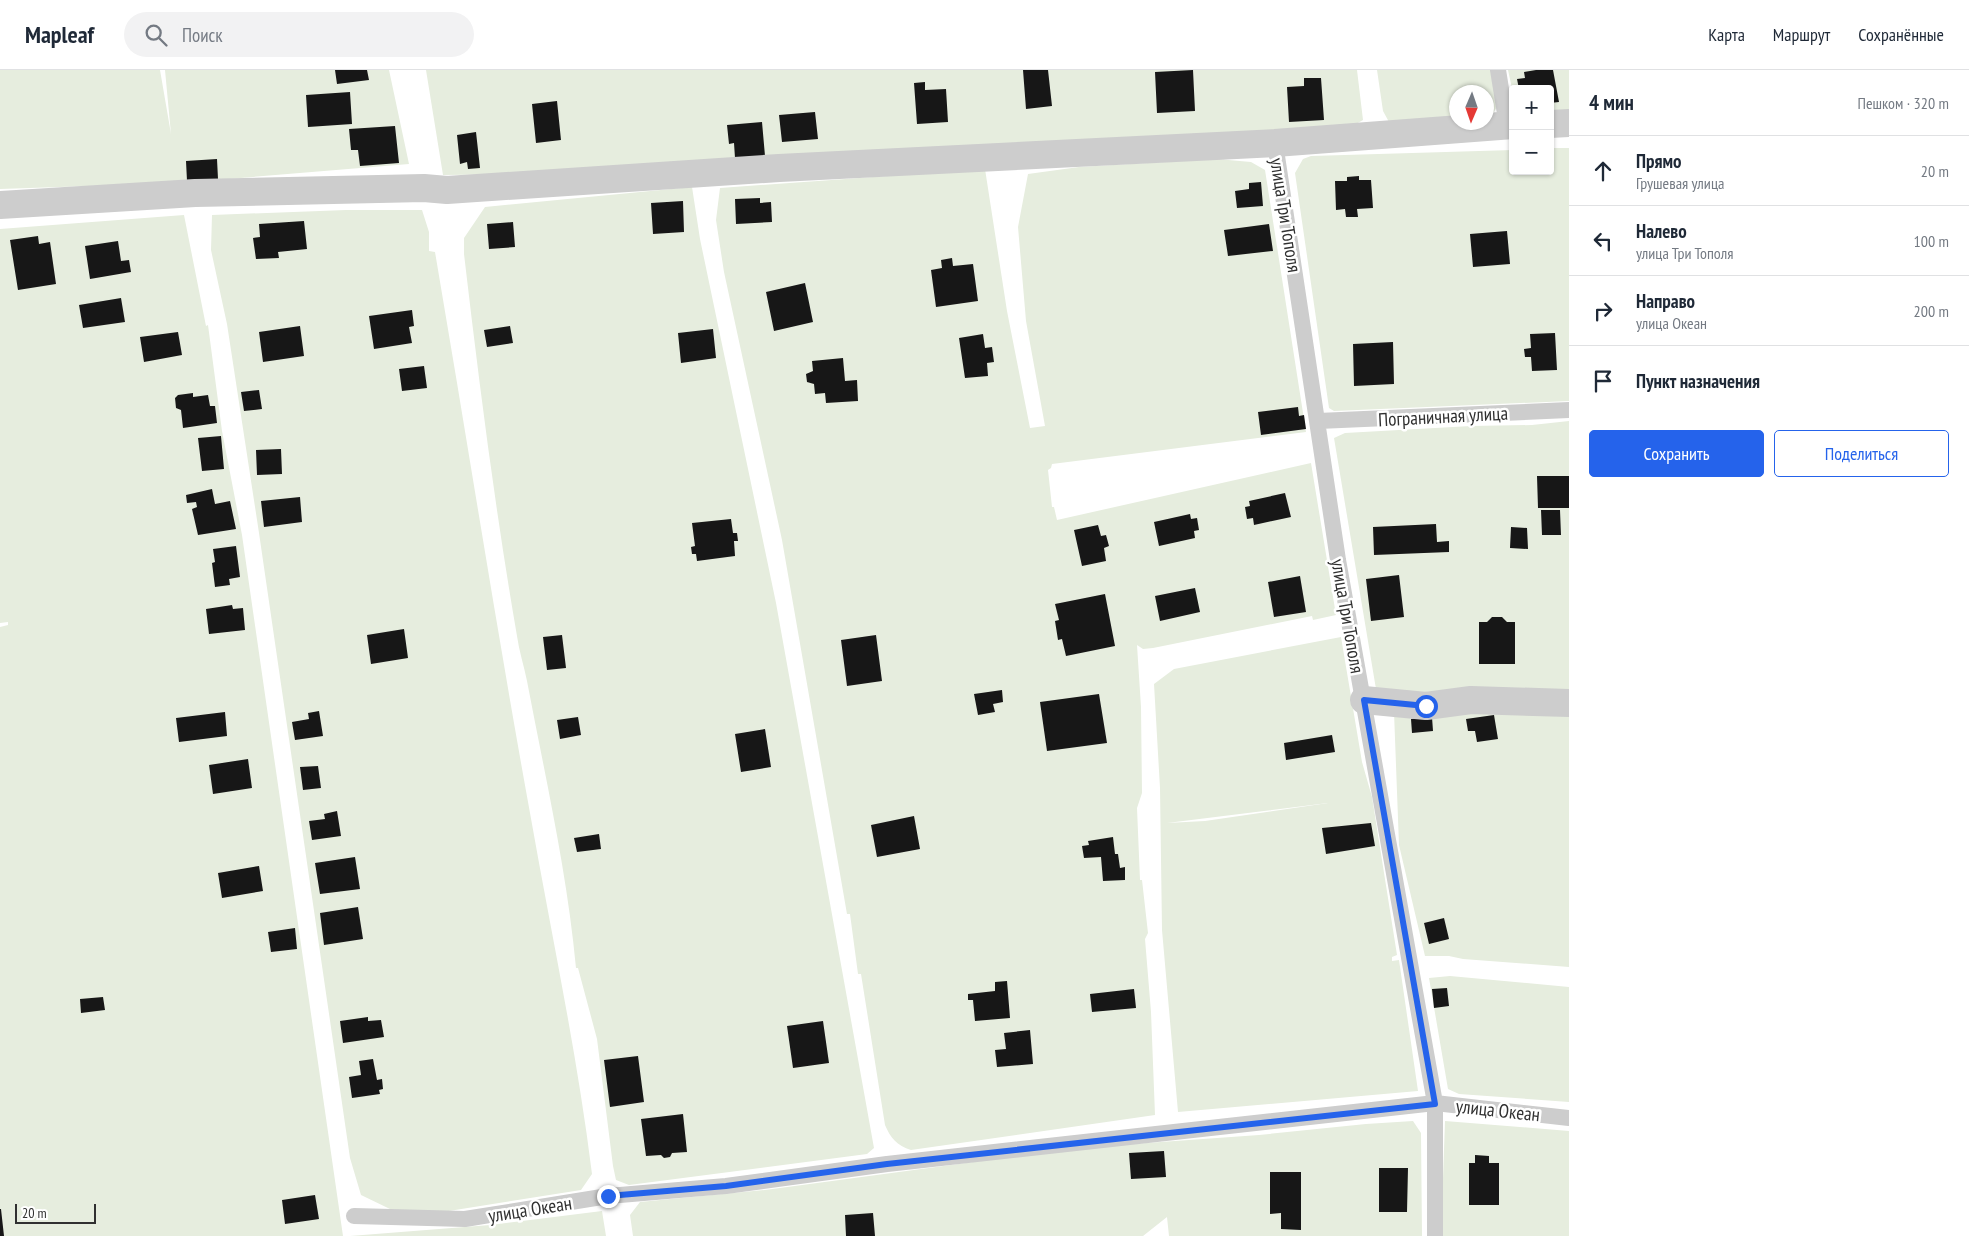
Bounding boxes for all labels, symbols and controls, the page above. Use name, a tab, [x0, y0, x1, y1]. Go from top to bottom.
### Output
search box	[124, 12, 474, 57]
text: Mapleaf	[25, 19, 94, 50]
icon: search	[142, 21, 170, 49]
text: Поиск	[182, 23, 223, 47]
text: Карта	[1708, 23, 1745, 46]
text: Маршрут	[1773, 23, 1830, 46]
text: Сохранённые	[1858, 23, 1944, 46]
north arrow	[1449, 85, 1494, 130]
map controls	[1509, 85, 1554, 175]
button: +	[1509, 85, 1554, 130]
text: 4 мин	[1589, 89, 1634, 116]
text: Пешком · 320 m	[1858, 93, 1949, 113]
button: −	[1509, 130, 1554, 175]
text: Прямо	[1636, 149, 1681, 173]
street label: улица Три Тополя	[1265, 156, 1307, 274]
icon: ahead	[1589, 157, 1617, 185]
text: 20 m	[1921, 161, 1949, 181]
text: Грушевая улица	[1636, 173, 1724, 193]
text: Налево	[1636, 219, 1687, 243]
icon: left	[1589, 227, 1617, 255]
text: 100 m	[1914, 231, 1949, 251]
text: улица Три Тополя	[1636, 243, 1733, 263]
text: Направо	[1636, 289, 1695, 313]
icon: right	[1589, 297, 1617, 325]
text: 200 m	[1914, 301, 1949, 321]
text: улица Океан	[1636, 313, 1707, 333]
icon: arrive	[1589, 367, 1617, 395]
text: Пункт назначения	[1636, 369, 1760, 393]
street label: Пограничная улица	[1378, 401, 1508, 431]
button: Сохранить	[1589, 430, 1764, 477]
button: Поделиться	[1774, 430, 1949, 477]
street label: улица Три Тополя	[1326, 557, 1370, 675]
route start	[1415, 695, 1438, 718]
street label: улица Океан	[1455, 1094, 1541, 1126]
route end	[597, 1185, 620, 1208]
street label: улица Океан	[486, 1191, 574, 1227]
scale bar	[15, 1201, 96, 1224]
text: 20 m	[22, 1204, 47, 1222]

